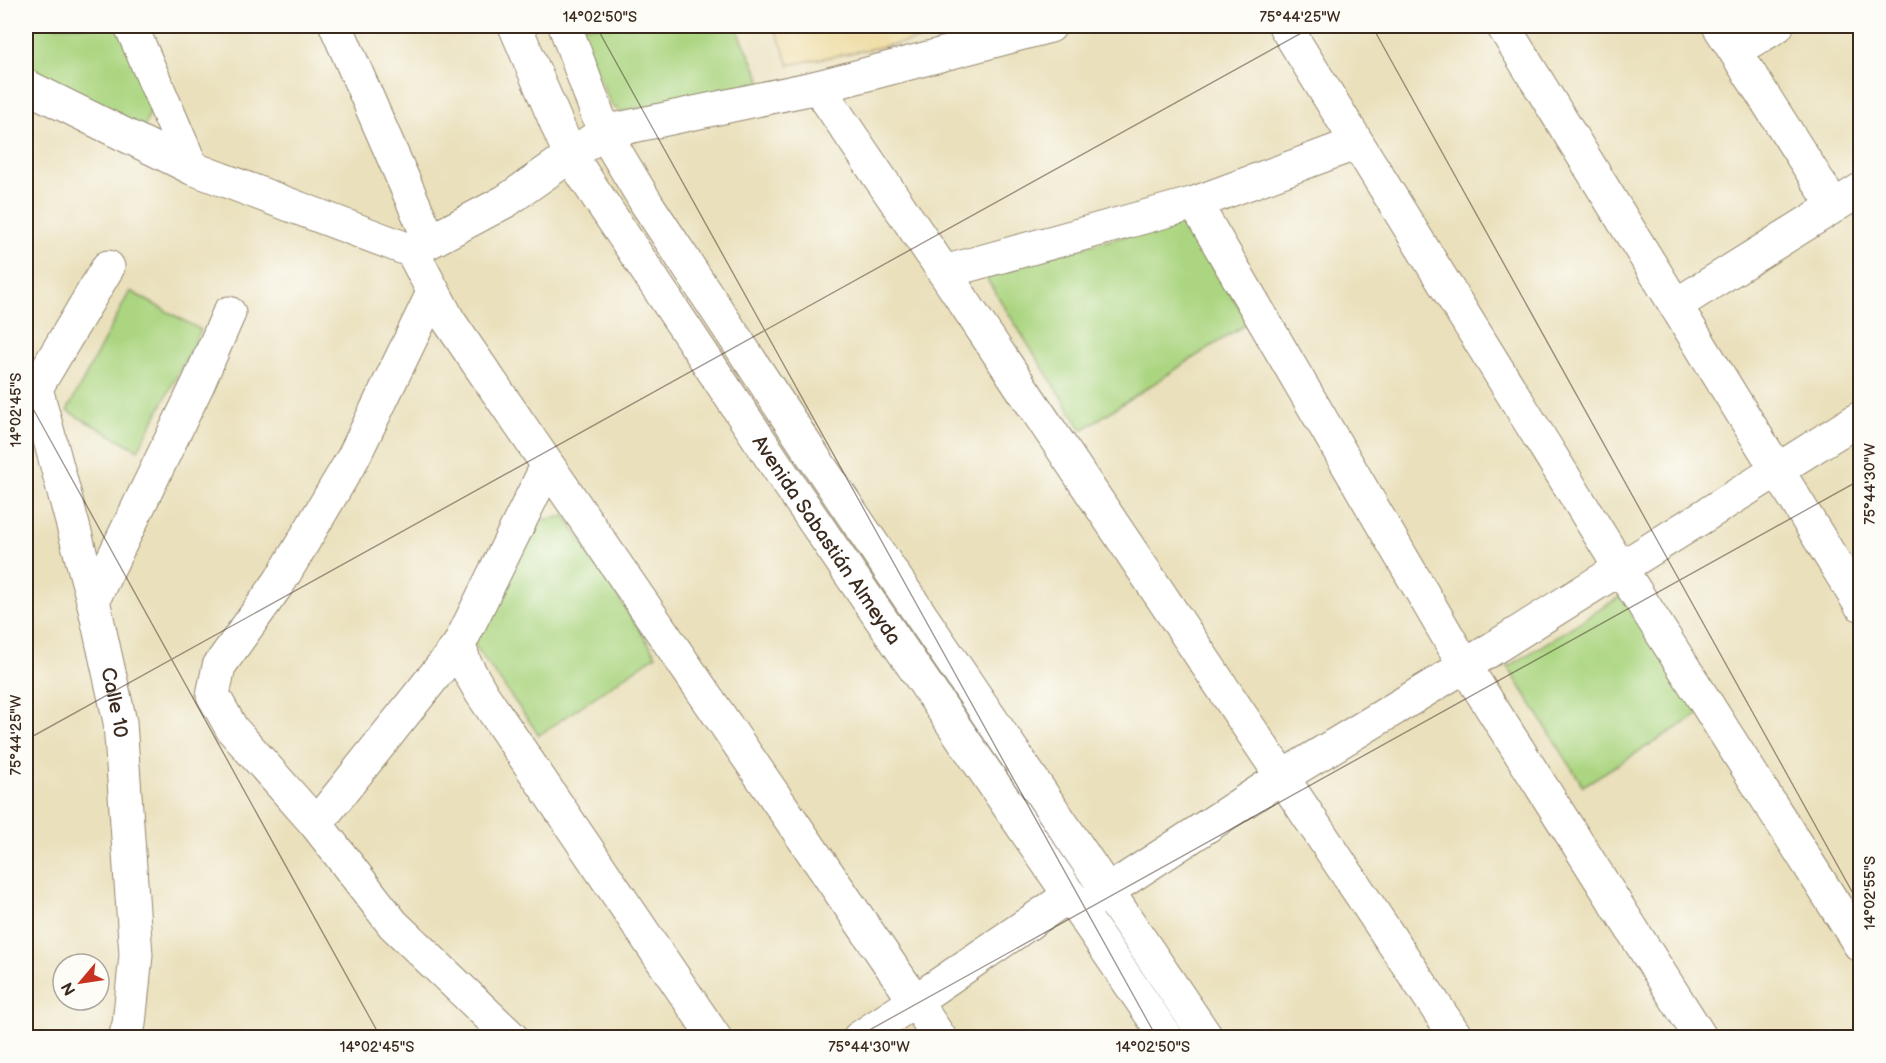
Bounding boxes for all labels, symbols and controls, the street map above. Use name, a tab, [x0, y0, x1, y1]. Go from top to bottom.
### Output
text: 14°02'50"S	[563, 8, 637, 27]
text: 75°44'25"W	[1259, 8, 1341, 27]
text: 14°02'45"S	[7, 373, 26, 447]
street label: Avenida Sabastián Almeyda	[747, 431, 906, 650]
text: 75°44'30"W	[1861, 443, 1880, 525]
street label: Calle 10	[95, 665, 132, 738]
text: 75°44'25"W	[7, 694, 26, 776]
text: 14°02'55"S	[1861, 856, 1880, 930]
north arrow	[51, 952, 111, 1012]
text: N	[58, 979, 80, 998]
text: 14°02'45"S	[340, 1038, 414, 1057]
text: 75°44'30"W	[828, 1038, 910, 1057]
text: 14°02'50"S	[1116, 1038, 1190, 1057]

